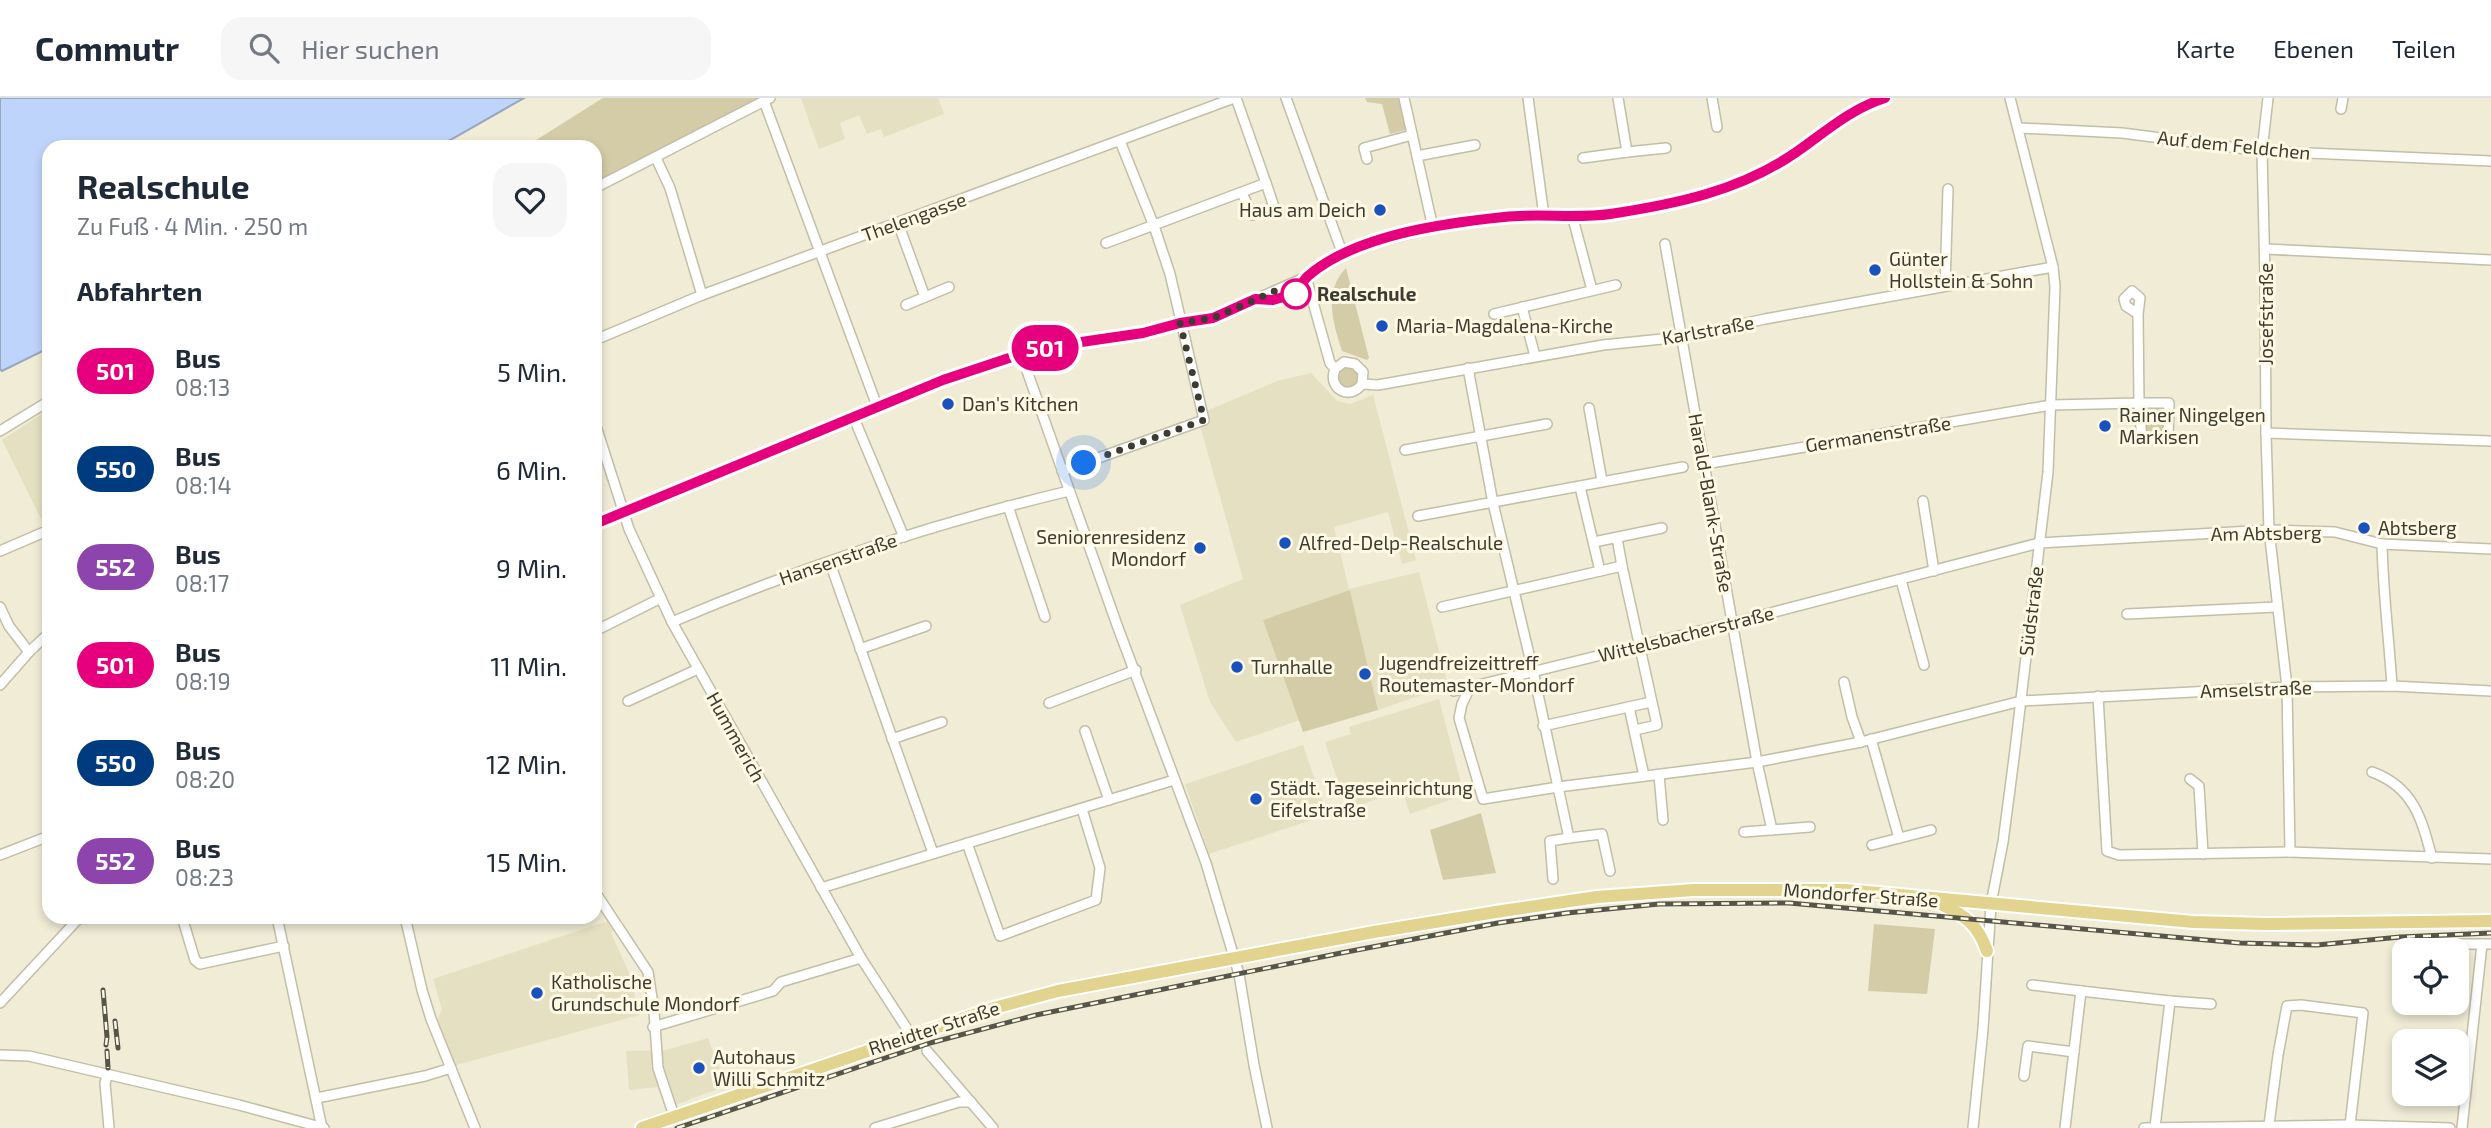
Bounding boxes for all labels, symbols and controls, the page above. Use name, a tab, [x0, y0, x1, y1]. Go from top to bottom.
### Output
search box	[221, 17, 711, 80]
text: Commutr	[35, 28, 179, 68]
icon: search	[245, 29, 283, 67]
text: Hier suchen	[301, 33, 440, 64]
text: Karte	[2176, 34, 2235, 63]
text: Ebenen	[2273, 34, 2354, 63]
text: Teilen	[2392, 34, 2456, 63]
street label: Auf dem Feldchen	[2156, 125, 2312, 164]
button: heart	[493, 163, 567, 237]
text: Realschule	[77, 166, 250, 206]
street label: Thelengasse	[858, 187, 969, 246]
place label: Haus am Deich	[1239, 198, 1366, 221]
marker: Haus am Deich	[1372, 202, 1388, 218]
text: Zu Fuß · 4 Min. · 250 m	[77, 212, 308, 240]
place label: Günter Hollstein & Sohn	[1889, 247, 2033, 292]
marker: Günter Hollstein & Sohn	[1867, 262, 1883, 278]
street label: Josefstraße	[2254, 263, 2277, 365]
text: Abfahrten	[77, 275, 202, 306]
marker: Realschule	[1281, 279, 1311, 309]
place label: Realschule	[1317, 282, 1417, 305]
street label: Karlstraße	[1660, 310, 1756, 349]
place label: Maria-Magdalena-Kirche	[1396, 314, 1613, 337]
marker: Maria-Magdalena-Kirche	[1374, 318, 1390, 334]
line badge: 501	[1005, 325, 1085, 371]
text: 501	[1026, 333, 1064, 362]
text: Bus	[175, 342, 221, 373]
text: 501	[96, 356, 135, 385]
text: 5 Min.	[497, 356, 567, 387]
text: 08:13	[175, 373, 230, 401]
place label: Dan's Kitchen	[962, 392, 1079, 415]
marker: Dan's Kitchen	[940, 396, 956, 412]
place label: Rainer Ningelgen Markisen	[2119, 403, 2266, 448]
street label: Germanenstraße	[1803, 411, 1952, 456]
street label: Harald-Blank-Straße	[1684, 412, 1739, 594]
marker: Rainer Ningelgen Markisen	[2097, 418, 2113, 434]
text: Bus	[175, 440, 221, 471]
your location	[1066, 445, 1101, 480]
text: 550	[95, 454, 136, 483]
text: 6 Min.	[496, 454, 567, 485]
text: 08:14	[175, 471, 232, 499]
place label: Abtsberg	[2378, 516, 2457, 539]
street label: Am Abtsberg	[2210, 520, 2322, 545]
marker: Abtsberg	[2356, 520, 2372, 536]
place label: Seniorenresidenz Mondorf	[1036, 525, 1187, 570]
street label: Hansenstraße	[776, 528, 900, 589]
place label: Alfred-Delp-Realschule	[1299, 531, 1503, 554]
marker: Alfred-Delp-Realschule	[1277, 535, 1293, 551]
text: Bus	[175, 538, 221, 569]
marker: Seniorenresidenz Mondorf	[1192, 540, 1208, 556]
text: 552	[95, 552, 136, 581]
text: 9 Min.	[496, 552, 567, 583]
street label: Südstraße	[2014, 565, 2047, 657]
text: 08:17	[175, 569, 229, 597]
street label: Wittelsbacherstraße	[1596, 601, 1776, 666]
text: Bus	[175, 636, 221, 667]
text: 501	[96, 650, 135, 679]
text: 11 Min.	[490, 650, 567, 681]
place label: Jugendfreizeittreff Routemaster-Mondorf	[1379, 651, 1575, 696]
place label: Turnhalle	[1251, 655, 1333, 678]
marker: Turnhalle	[1229, 659, 1245, 675]
marker: Jugendfreizeittreff Routemaster-Mondorf	[1357, 666, 1373, 682]
text: 08:19	[175, 667, 231, 695]
street label: Amselstraße	[2200, 675, 2312, 702]
street label: Hummerich	[702, 688, 771, 786]
text: Bus	[175, 734, 221, 765]
text: 550	[95, 748, 136, 777]
text: 12 Min.	[486, 748, 567, 779]
text: 08:20	[175, 765, 235, 793]
place label: Städt. Tageseinrichtung Eifelstraße	[1270, 776, 1473, 821]
marker: Städt. Tageseinrichtung Eifelstraße	[1248, 791, 1264, 807]
text: Bus	[175, 832, 221, 863]
text: 552	[95, 846, 136, 875]
text: 15 Min.	[487, 846, 567, 877]
text: 08:23	[175, 863, 234, 891]
street label: Mondorfer Straße	[1783, 878, 1939, 911]
map controls	[2392, 938, 2469, 1106]
button: locate	[2392, 938, 2469, 1015]
place label: Katholische Grundschule Mondorf	[551, 970, 740, 1015]
marker: Katholische Grundschule Mondorf	[529, 985, 545, 1001]
street label: Rheidter Straße	[865, 996, 1002, 1060]
button: layers	[2392, 1029, 2469, 1106]
place label: Autohaus Willi Schmitz	[713, 1045, 825, 1090]
marker: Autohaus Willi Schmitz	[691, 1060, 707, 1076]

